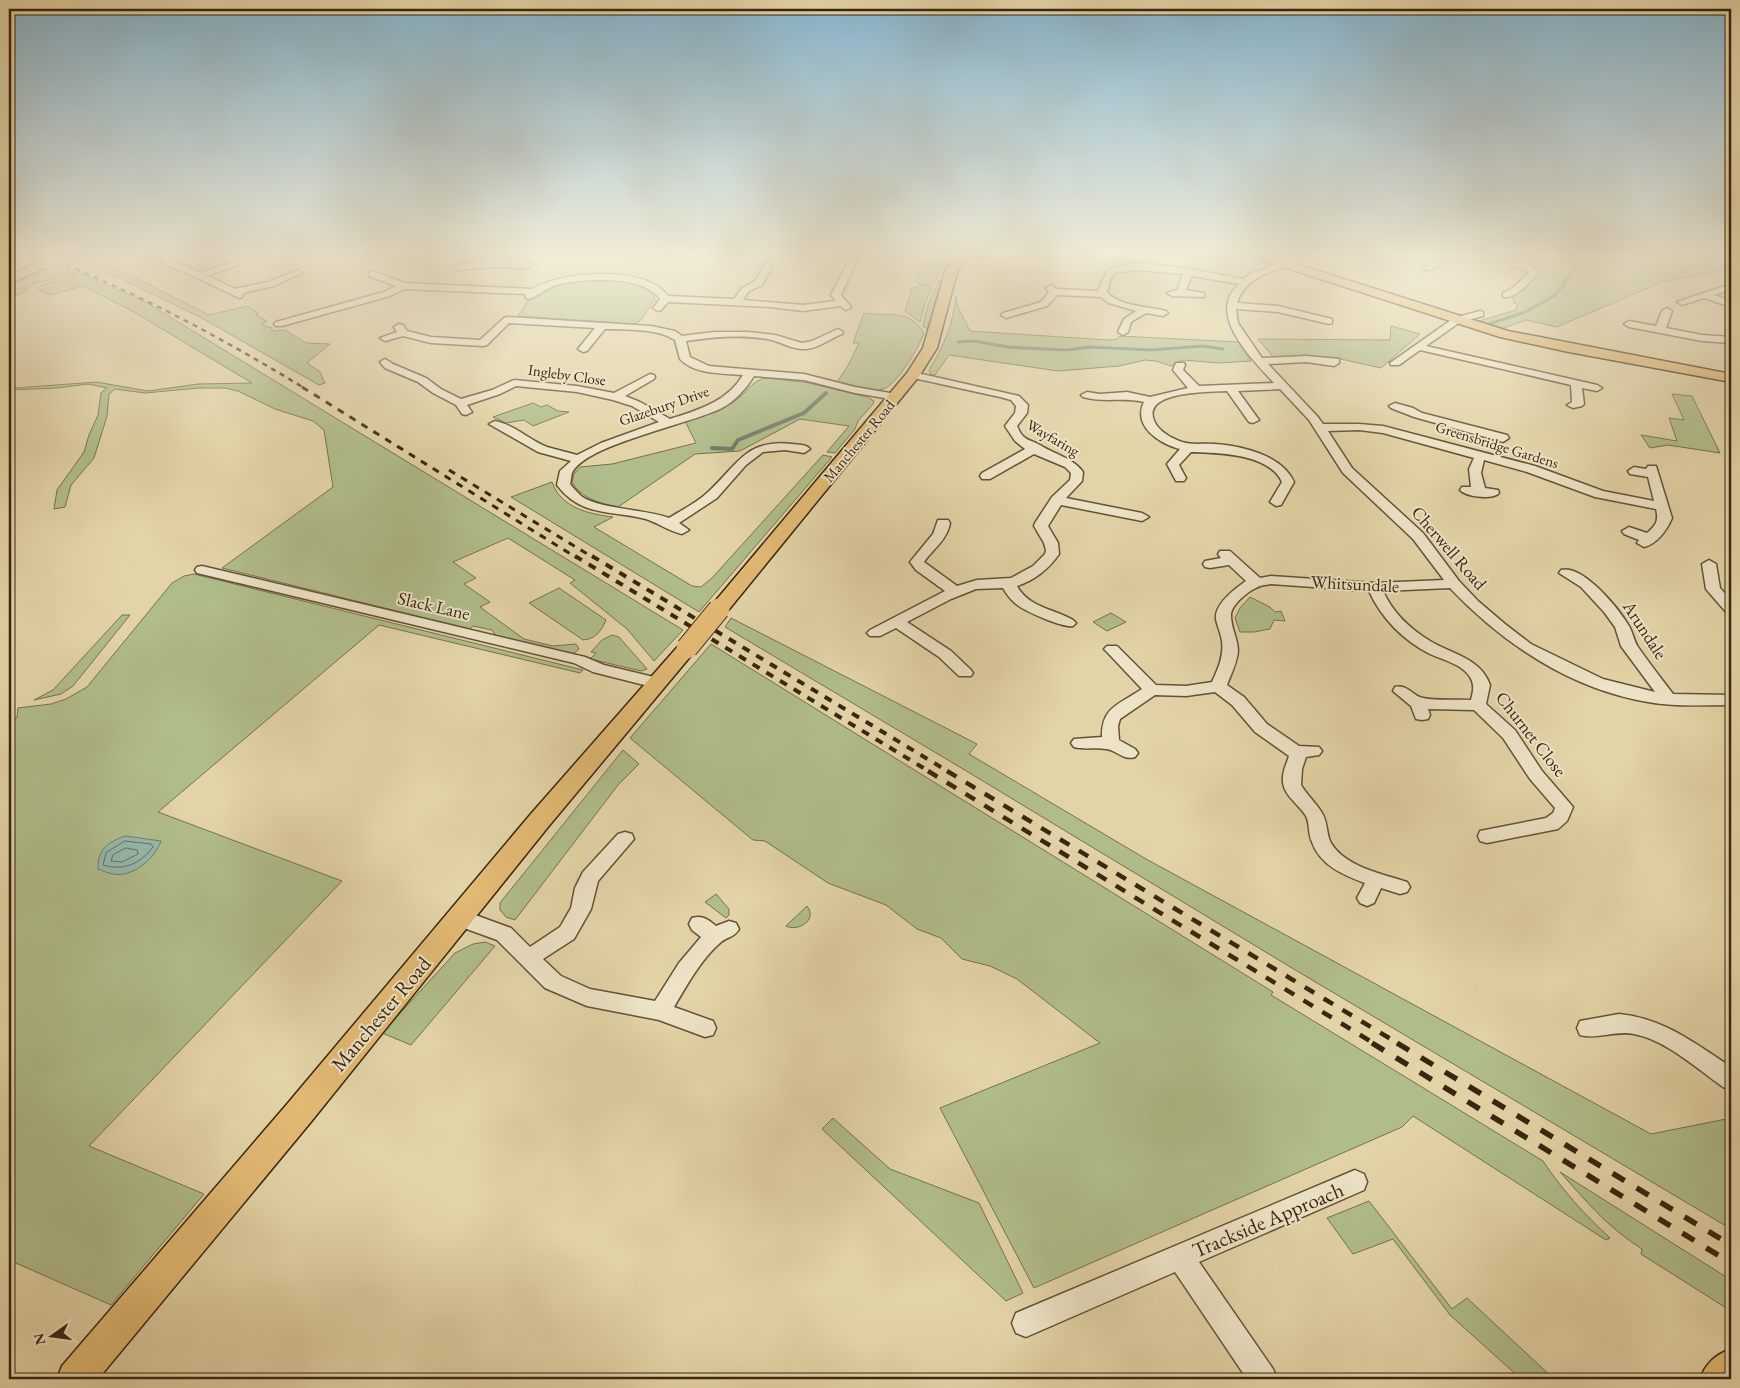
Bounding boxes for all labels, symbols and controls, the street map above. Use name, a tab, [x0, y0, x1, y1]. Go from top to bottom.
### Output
street label: Ingleby Close	[527, 360, 607, 389]
street label: Glazebury Drive	[616, 381, 711, 430]
street label: Manchester Road	[819, 395, 899, 486]
street label: Wayfaring	[1023, 415, 1084, 461]
street label: Greensbridge Gardens	[1433, 417, 1561, 472]
street label: Cherwell Road	[1407, 501, 1493, 595]
street label: Whitsundale	[1310, 570, 1400, 597]
street label: Slack Lane	[396, 586, 472, 625]
street label: Arundale	[1618, 595, 1673, 663]
street label: Churnet Close	[1491, 686, 1572, 781]
street label: Manchester Road	[325, 950, 437, 1077]
street label: Trackside Approach	[1188, 1175, 1348, 1264]
north arrow	[28, 1310, 78, 1360]
text: N	[29, 1331, 49, 1347]

